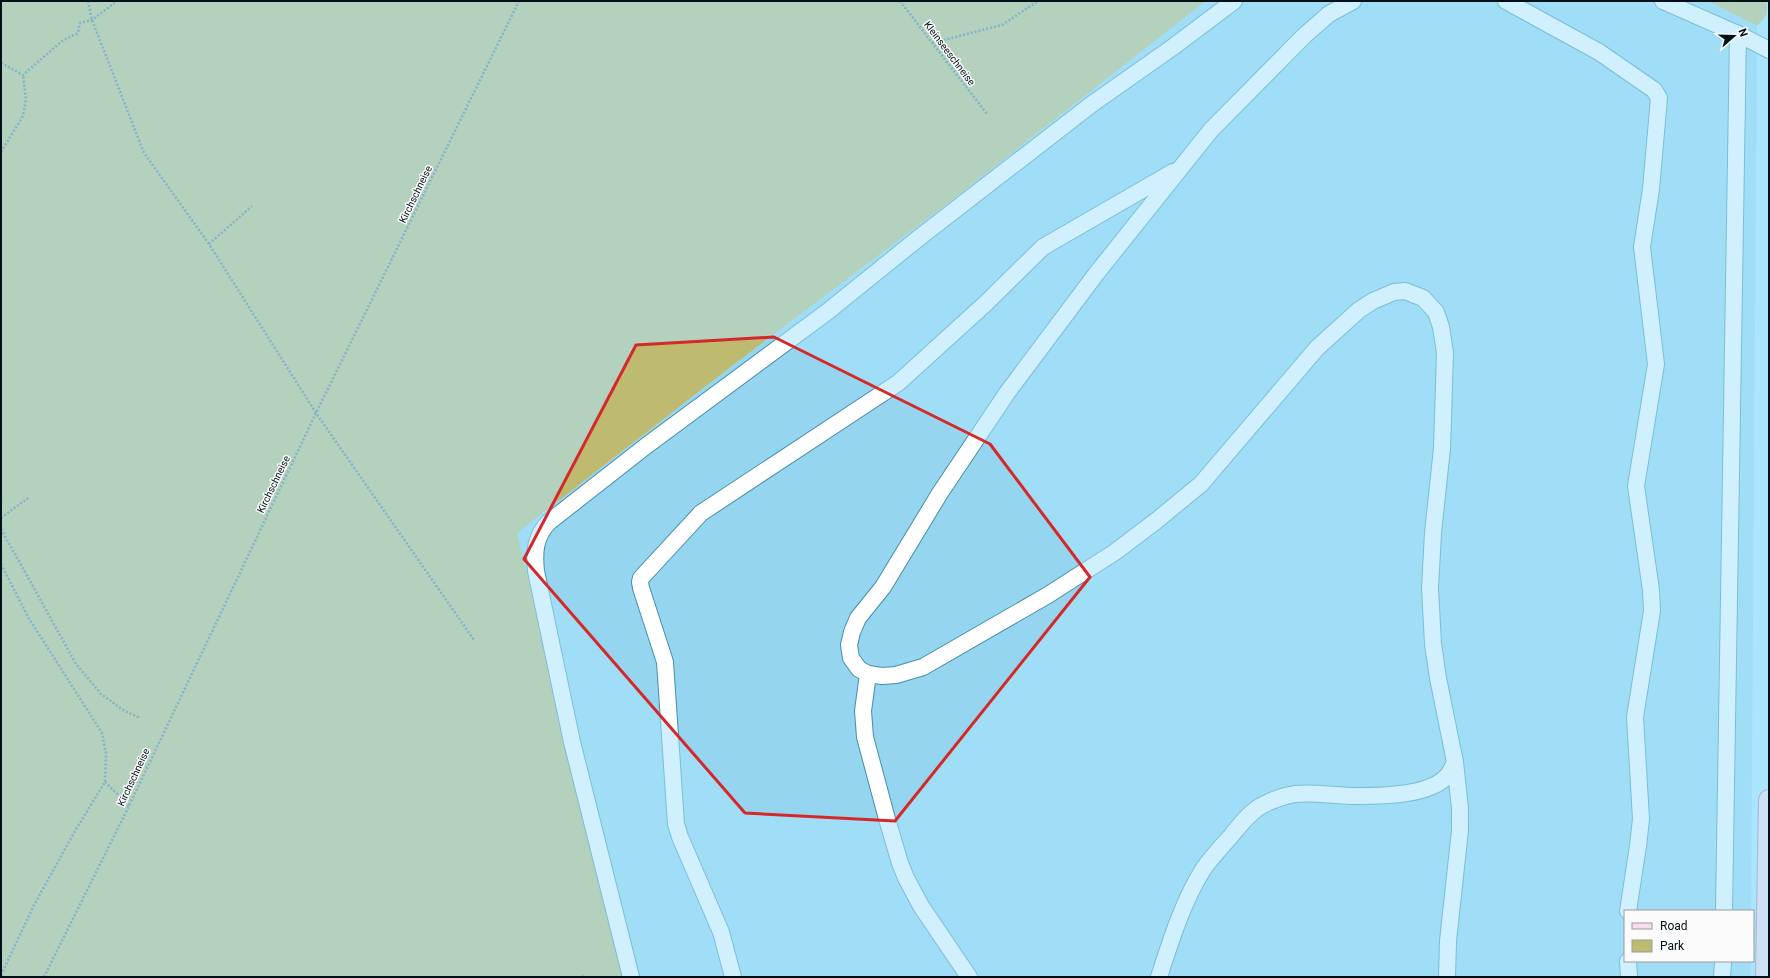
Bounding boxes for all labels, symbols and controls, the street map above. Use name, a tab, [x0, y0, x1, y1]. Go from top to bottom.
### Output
north arrow	[1714, 16, 1754, 56]
street label: Kleinseeschneise	[922, 19, 977, 88]
text: N	[1735, 27, 1750, 39]
street label: Kirchschneise	[397, 164, 434, 225]
street label: Kirchschneise	[255, 454, 292, 515]
street label: Kirchschneise	[115, 747, 152, 808]
legend	[1624, 910, 1754, 962]
text: Road	[1660, 919, 1688, 933]
text: Park	[1660, 939, 1685, 953]

